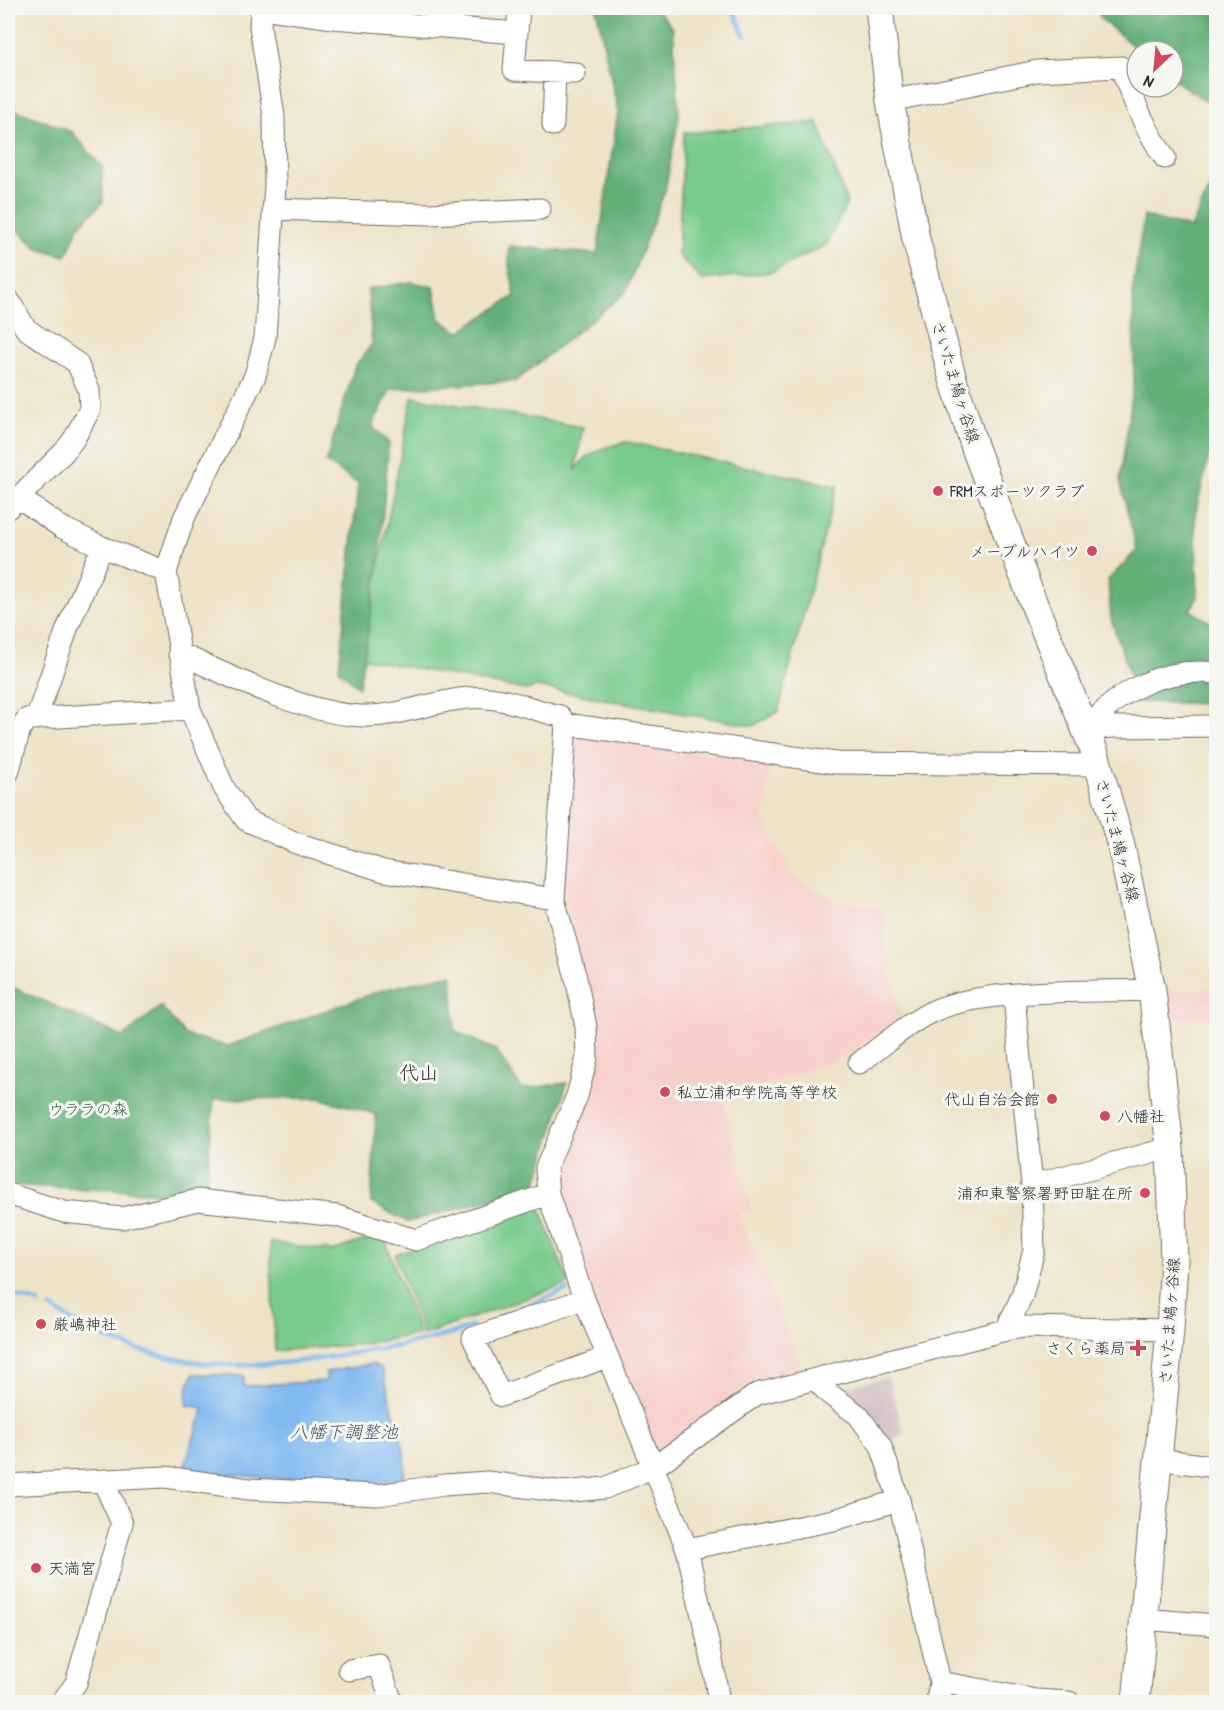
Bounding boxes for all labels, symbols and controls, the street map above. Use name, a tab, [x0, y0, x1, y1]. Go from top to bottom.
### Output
north arrow	[1125, 39, 1185, 99]
text: N	[1139, 71, 1157, 94]
street label: さいたま鳩ヶ谷線	[927, 318, 985, 446]
place label: FRMスポーツクラブ	[949, 480, 1084, 502]
marker: FRMスポーツクラブ	[931, 484, 945, 498]
place label: メープルハイツ	[970, 540, 1080, 562]
marker: メープルハイツ	[1085, 544, 1099, 558]
street label: さいたま鳩ヶ谷線	[1091, 776, 1145, 904]
district label: 代山	[399, 1059, 439, 1086]
place label: 私立浦和学院高等学校	[677, 1081, 837, 1103]
marker: 私立浦和学院高等学校	[658, 1085, 672, 1099]
place label: 代山自治会館	[944, 1088, 1040, 1110]
marker: 代山自治会館	[1045, 1092, 1059, 1106]
park label: ウララの森	[48, 1098, 128, 1120]
place label: 八幡社	[1117, 1105, 1165, 1127]
marker: 八幡社	[1098, 1109, 1112, 1123]
place label: 浦和東警察署野田駐在所	[957, 1182, 1133, 1204]
marker: 浦和東警察署野田駐在所	[1138, 1186, 1152, 1200]
street label: さいたま鳩ヶ谷線	[1154, 1257, 1184, 1385]
place label: 厳嶋神社	[53, 1313, 117, 1335]
marker: 厳嶋神社	[34, 1317, 48, 1331]
place label: さくら薬局	[1046, 1337, 1126, 1359]
marker: さくら薬局	[1131, 1341, 1145, 1355]
water label: 八幡下調整池	[290, 1419, 399, 1444]
place label: 天満宮	[48, 1557, 96, 1579]
marker: 天満宮	[29, 1561, 43, 1575]

